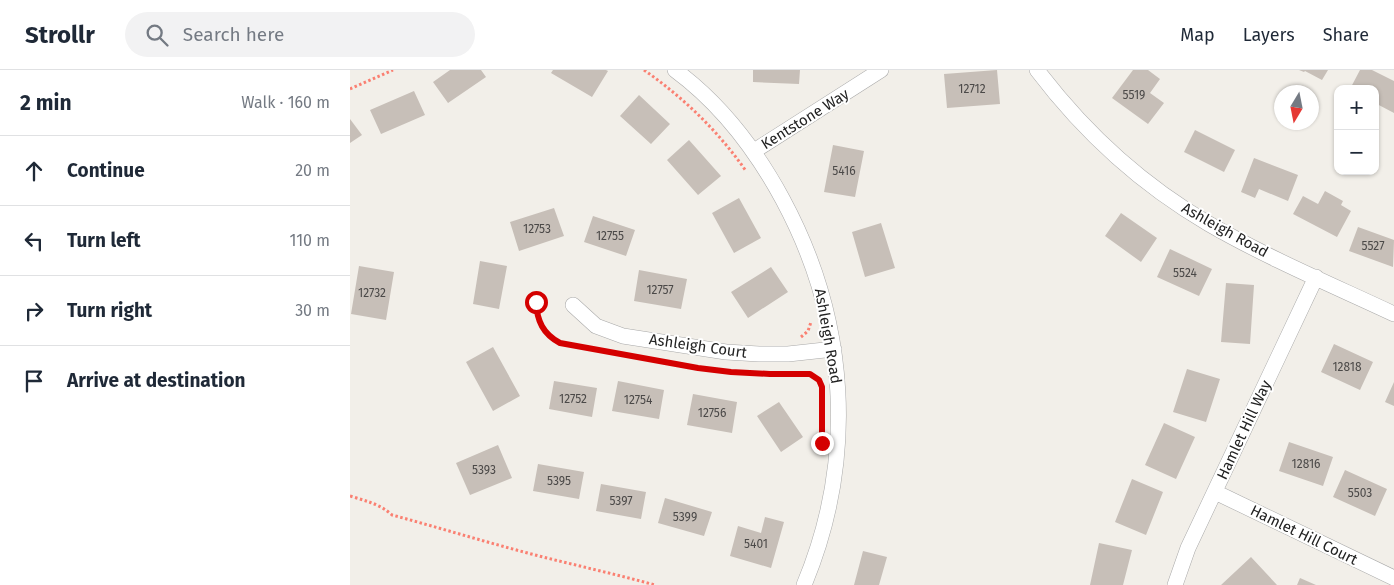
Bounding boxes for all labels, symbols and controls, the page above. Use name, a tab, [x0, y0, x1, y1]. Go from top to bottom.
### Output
search box	[125, 12, 475, 57]
text: Strollr	[25, 21, 95, 49]
icon: search	[143, 21, 171, 49]
text: Search here	[183, 23, 284, 46]
text: Map	[1180, 24, 1215, 46]
text: Layers	[1243, 24, 1295, 46]
text: Share	[1323, 24, 1369, 46]
house number: 12712	[958, 82, 986, 96]
street label: Kentstone Way	[758, 85, 853, 153]
north arrow	[1274, 85, 1319, 130]
map controls	[1334, 85, 1379, 175]
button: +	[1334, 85, 1379, 130]
house number: 5519	[1123, 88, 1145, 102]
text: 2 min	[20, 90, 72, 116]
text: Walk · 160 m	[241, 93, 330, 112]
button: −	[1334, 130, 1379, 175]
icon: ahead	[20, 157, 48, 185]
text: Continue	[67, 159, 145, 182]
text: 20 m	[295, 161, 330, 180]
house number: 5416	[832, 164, 856, 178]
street label: Ashleigh Road	[1179, 199, 1271, 261]
house number: 12753	[523, 222, 551, 236]
icon: left	[20, 227, 48, 255]
text: Turn left	[67, 229, 141, 252]
house number: 12755	[596, 229, 624, 243]
text: 110 m	[289, 231, 330, 250]
house number: 5527	[1362, 239, 1384, 253]
house number: 5524	[1173, 266, 1198, 280]
house number: 12757	[646, 283, 674, 297]
house number: 12732	[358, 286, 386, 300]
street label: Ashleigh Road	[811, 287, 845, 385]
route start	[525, 291, 548, 314]
icon: right	[20, 297, 48, 325]
text: Turn right	[67, 299, 152, 322]
text: 30 m	[295, 301, 330, 320]
street label: Ashleigh Court	[648, 330, 749, 362]
house number: 12818	[1332, 360, 1362, 374]
icon: arrive	[20, 367, 48, 395]
text: Arrive at destination	[67, 369, 246, 392]
street label: Hamlet Hill Way	[1213, 377, 1275, 483]
house number: 12752	[559, 392, 587, 406]
house number: 12754	[624, 393, 653, 407]
house number: 12756	[698, 406, 726, 420]
route end	[811, 432, 834, 455]
house number: 12816	[1292, 457, 1320, 471]
house number: 5393	[472, 463, 496, 477]
house number: 5395	[547, 474, 571, 488]
house number: 5503	[1348, 486, 1372, 500]
house number: 5397	[609, 494, 633, 508]
street label: Hamlet Hill Court	[1247, 501, 1361, 569]
house number: 5399	[673, 510, 697, 524]
house number: 5401	[744, 537, 768, 551]

